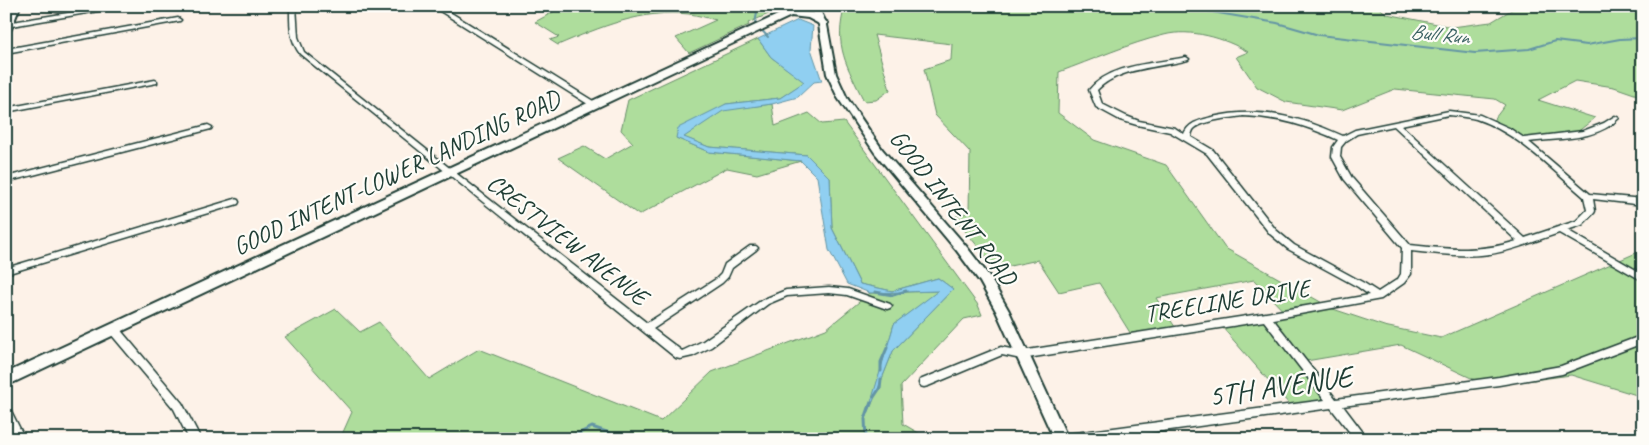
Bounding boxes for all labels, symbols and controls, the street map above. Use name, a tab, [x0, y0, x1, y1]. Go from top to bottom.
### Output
water label: Bull Run	[1409, 18, 1473, 50]
street label: GOOD INTENT-LOWER LANDING ROAD	[228, 82, 567, 263]
street label: GOOD INTENT ROAD	[882, 123, 1025, 293]
street label: CRESTVIEW AVENUE	[480, 167, 657, 314]
street label: TREELINE DRIVE	[1142, 272, 1315, 330]
street label: 5TH AVENUE	[1206, 357, 1358, 415]

